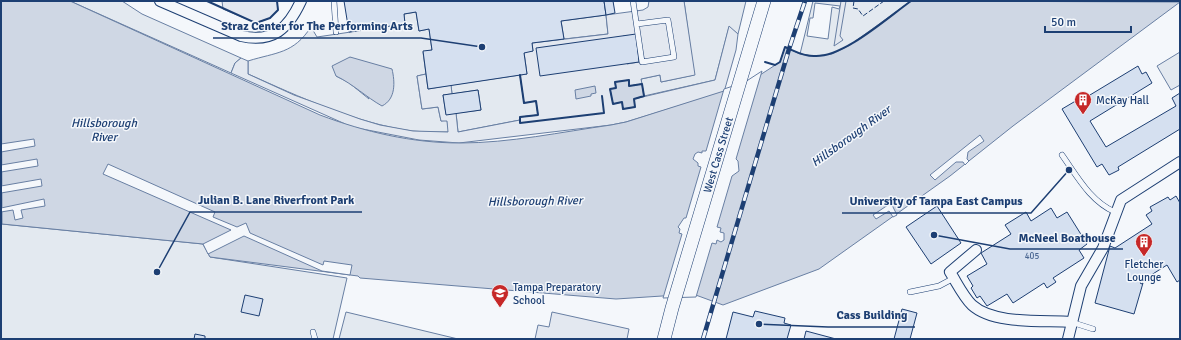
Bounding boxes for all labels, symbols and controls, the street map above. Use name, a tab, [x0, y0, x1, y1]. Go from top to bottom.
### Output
scale bar	[1045, 8, 1131, 34]
callout: Straz Center for The Performing Arts	[213, 14, 421, 38]
text: 50 m	[1051, 15, 1076, 30]
text: Straz Center for The Performing Arts	[221, 19, 413, 34]
building icon: McKay Hall	[1073, 90, 1093, 115]
place label: McKay Hall	[1096, 94, 1149, 107]
water label: Hillsborough River	[809, 102, 895, 170]
street label: West Cass Street	[701, 115, 736, 194]
water label: Hillsborough River	[71, 116, 137, 145]
callout: Julian B. Lane Riverfront Park	[190, 188, 362, 212]
callout: University of Tampa East Campus	[842, 189, 1031, 213]
text: Julian B. Lane Riverfront Park	[198, 193, 355, 208]
water label: Hillsborough River	[488, 193, 584, 210]
text: University of Tampa East Campus	[849, 194, 1023, 209]
callout: McNeel Boathouse	[1010, 225, 1123, 249]
text: McNeel Boathouse	[1018, 231, 1116, 246]
building icon: Fletcher Lounge	[1134, 232, 1154, 257]
house number: 405	[1025, 251, 1039, 262]
place label: Fletcher Lounge	[1125, 258, 1163, 284]
place label: Tampa Preparatory School	[513, 281, 602, 307]
school or university icon: Tampa Preparatory School	[490, 283, 510, 308]
callout: Cass Building	[828, 303, 915, 327]
text: Cass Building	[837, 308, 908, 323]

